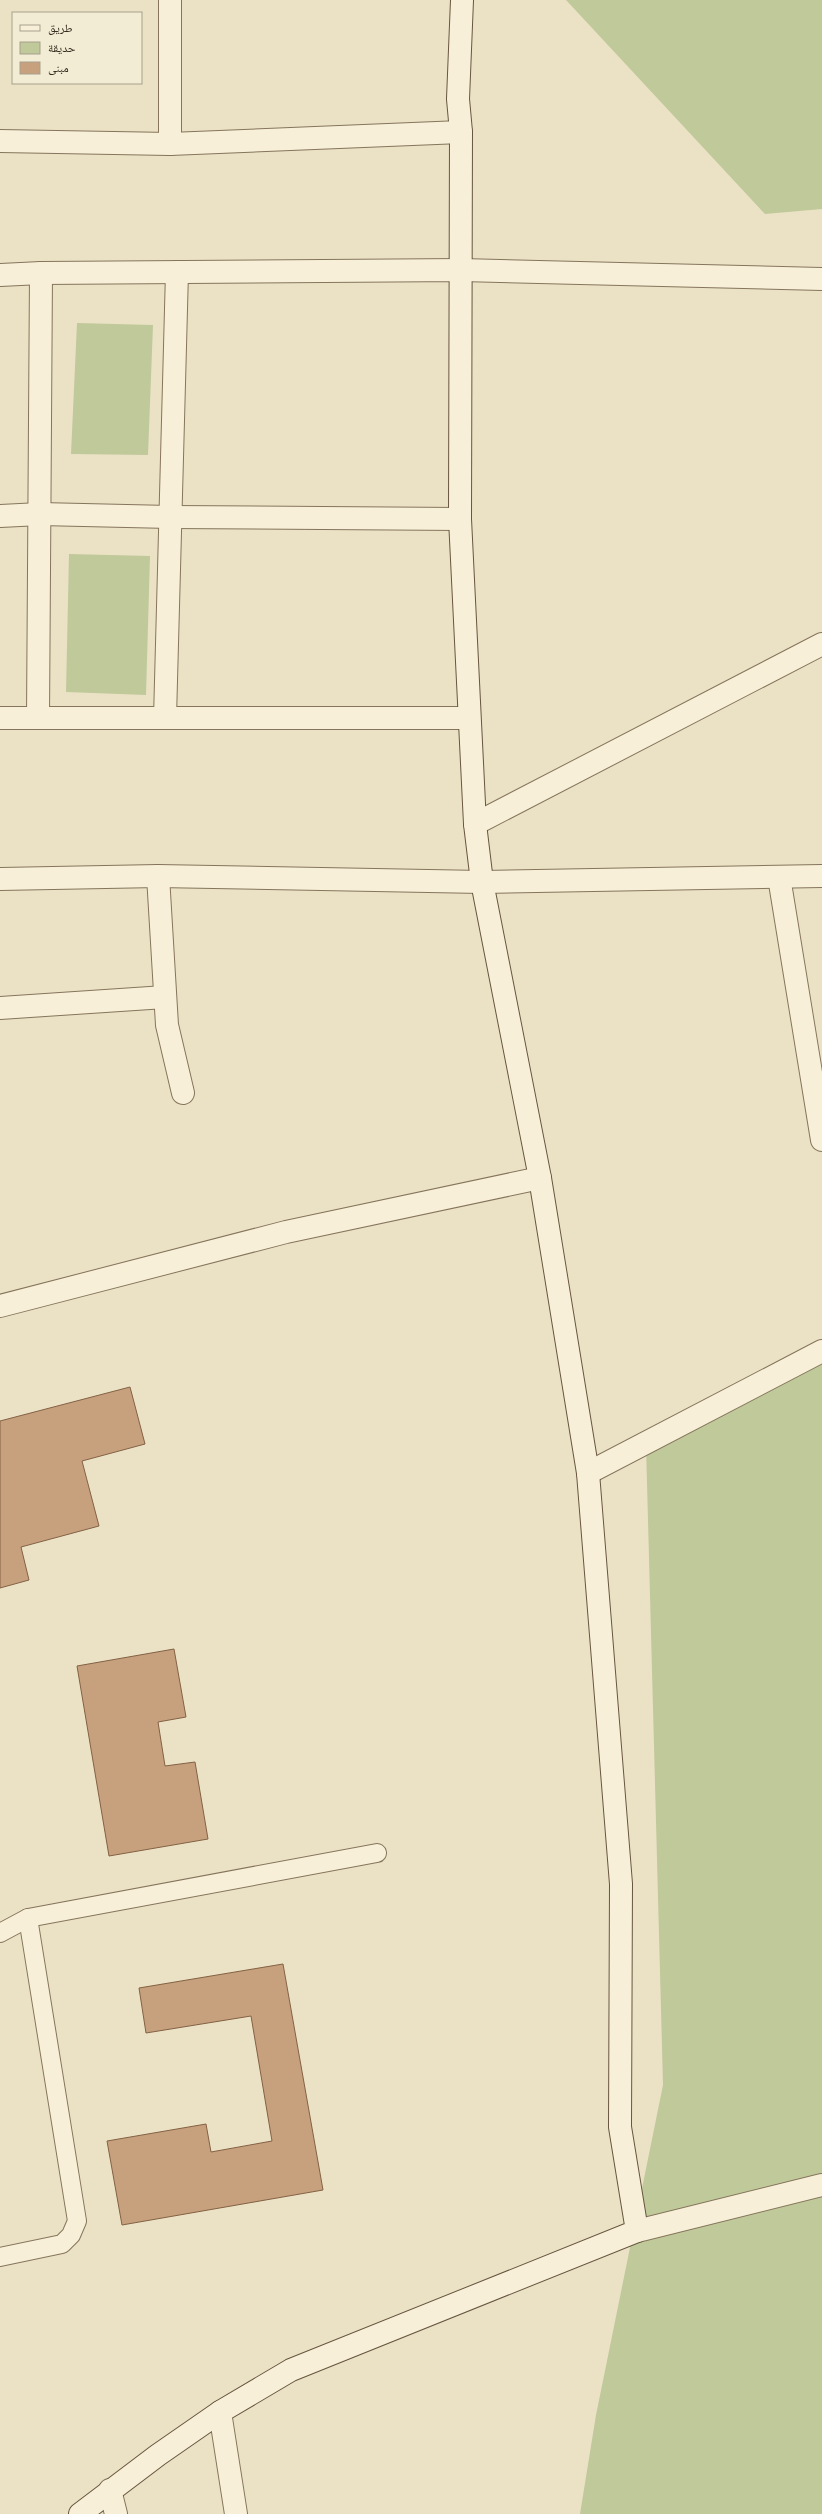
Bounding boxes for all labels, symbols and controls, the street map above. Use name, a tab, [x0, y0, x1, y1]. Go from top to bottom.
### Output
legend	[12, 12, 142, 84]
text: طريق	[48, 21, 73, 35]
text: حديقة	[48, 41, 76, 55]
text: مبنى	[48, 61, 69, 75]

